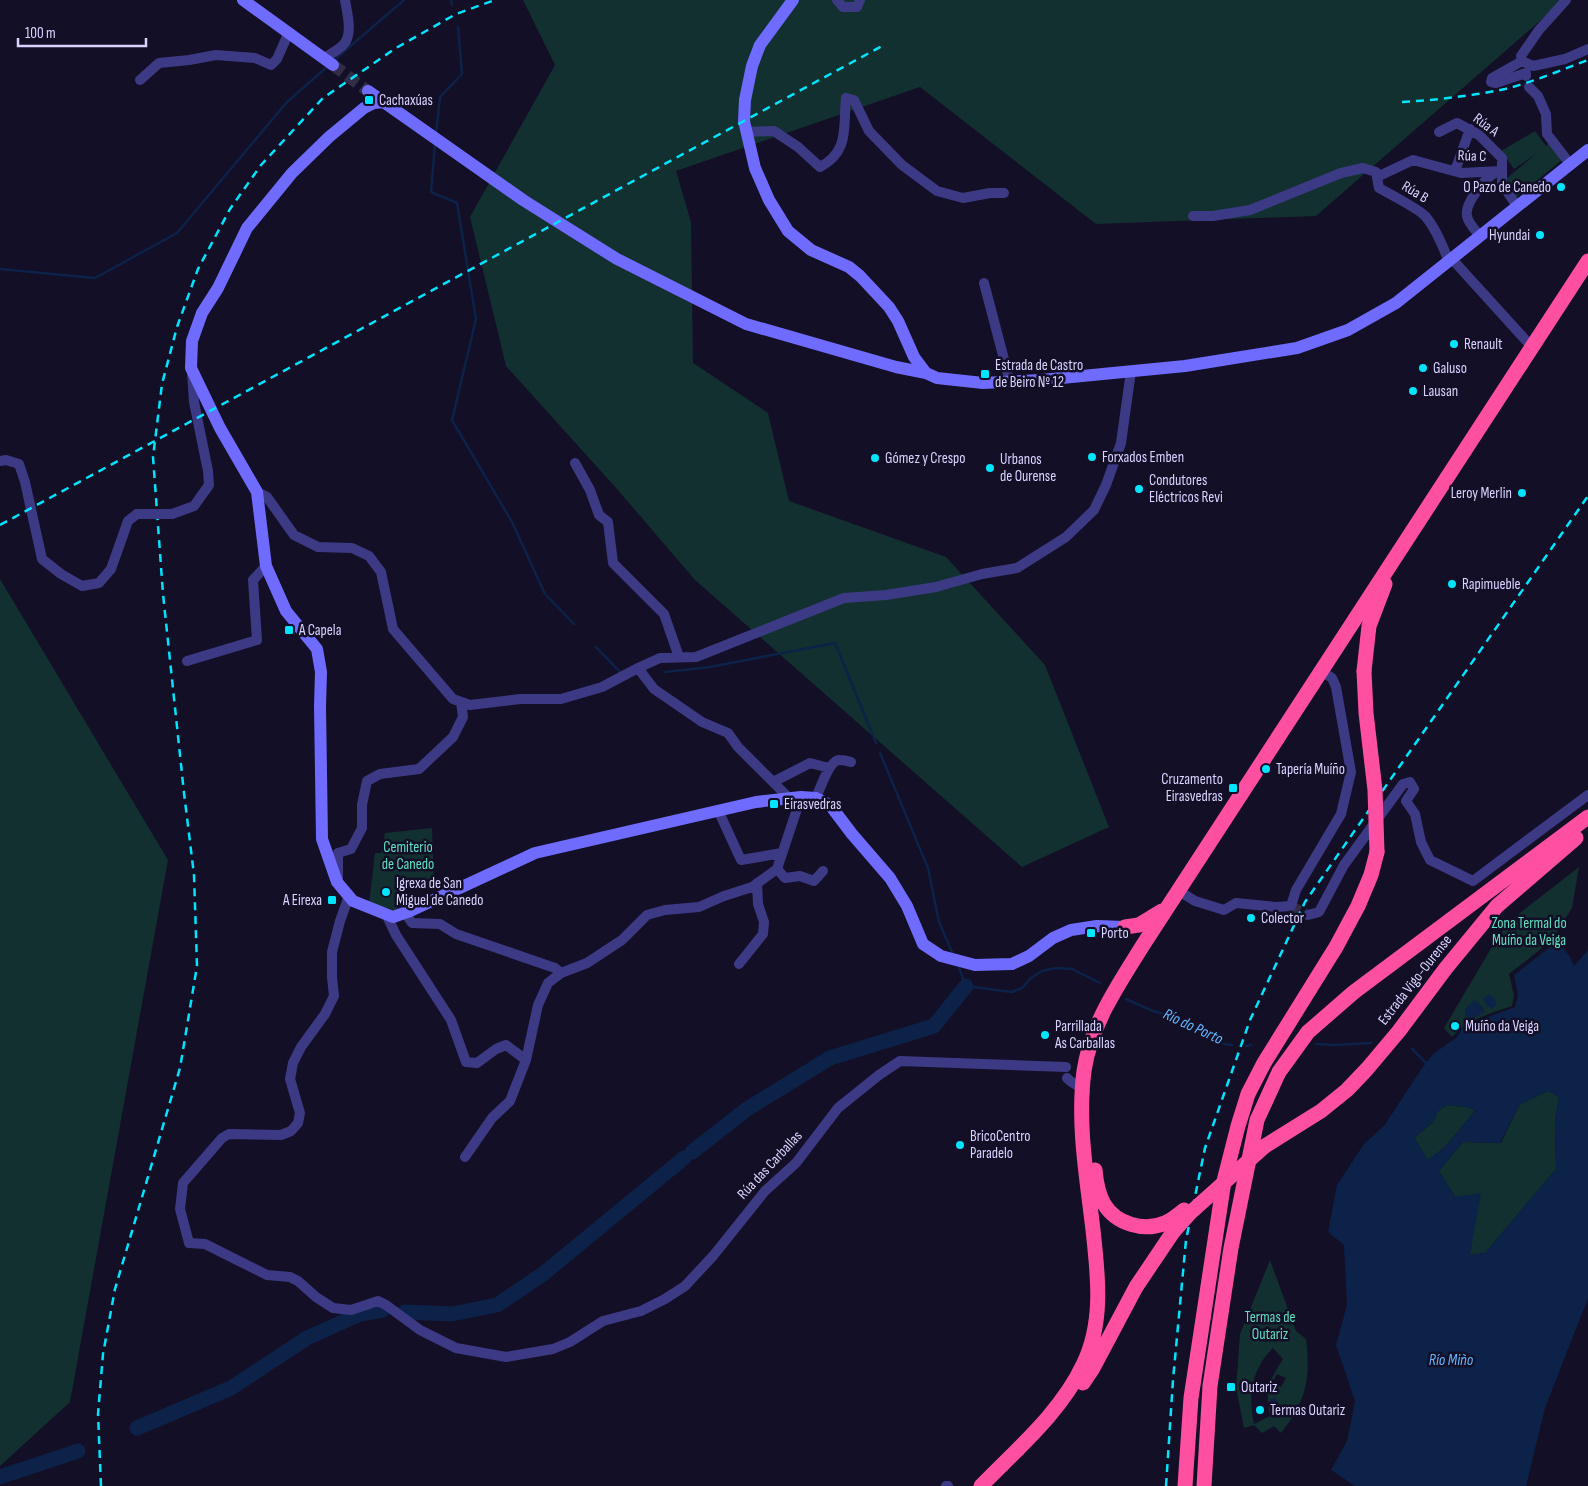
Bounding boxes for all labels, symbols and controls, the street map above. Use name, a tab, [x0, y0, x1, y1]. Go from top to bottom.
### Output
scale bar	[18, 15, 145, 47]
text: 100 m	[25, 24, 56, 43]
place label: Cachaxúas	[379, 91, 433, 110]
marker: Cachaxúas	[363, 94, 375, 106]
street label: Rúa A	[1469, 109, 1503, 141]
street label: Rúa C	[1457, 146, 1487, 166]
street label: Rúa B	[1398, 177, 1432, 208]
place label: O Pazo de Canedo	[1463, 178, 1551, 197]
marker: O Pazo de Canedo	[1555, 181, 1567, 193]
place label: Hyundai	[1489, 226, 1530, 245]
marker: Hyundai	[1534, 229, 1546, 241]
place label: Renault	[1464, 335, 1503, 354]
marker: Renault	[1448, 338, 1460, 350]
place label: Estrada de Castro de Beiro Nº 12	[995, 356, 1083, 392]
place label: Galuso	[1433, 359, 1467, 378]
marker: Galuso	[1417, 362, 1429, 374]
marker: Estrada de Castro de Beiro Nº 12	[979, 368, 991, 380]
place label: Lausan	[1423, 382, 1458, 401]
marker: Lausan	[1407, 385, 1419, 397]
place label: Forxados Emben	[1102, 448, 1184, 467]
place label: Gómez y Crespo	[885, 449, 965, 468]
place label: Urbanos de Ourense	[1000, 450, 1056, 486]
marker: Forxados Emben	[1086, 451, 1098, 463]
marker: Gómez y Crespo	[869, 452, 881, 464]
marker: Urbanos de Ourense	[984, 462, 996, 474]
place label: Condutores Eléctricos Revi	[1149, 471, 1223, 507]
marker: Condutores Eléctricos Revi	[1133, 483, 1145, 495]
place label: Leroy Merlin	[1451, 484, 1512, 503]
marker: Leroy Merlin	[1516, 487, 1528, 499]
place label: Rapimueble	[1462, 575, 1521, 594]
marker: Rapimueble	[1446, 578, 1458, 590]
place label: A Capela	[298, 621, 342, 640]
marker: A Capela	[283, 624, 295, 636]
place label: Tapería Muíño	[1276, 760, 1345, 779]
marker: Tapería Muíño	[1260, 763, 1272, 775]
place label: Cruzamento Eirasvedras	[1161, 770, 1223, 806]
marker: Cruzamento Eirasvedras	[1227, 782, 1239, 794]
place label: Eirasvedras	[784, 795, 841, 814]
marker: Eirasvedras	[768, 798, 780, 810]
park label: Cemiterio de Canedo	[382, 838, 434, 874]
place label: Igrexa de San Miguel de Canedo	[396, 874, 484, 910]
marker: Igrexa de San Miguel de Canedo	[380, 886, 392, 898]
place label: A Eirexa	[282, 891, 322, 910]
marker: A Eirexa	[326, 894, 338, 906]
place label: Colector	[1261, 909, 1305, 928]
marker: Colector	[1245, 912, 1257, 924]
park label: Zona Termal do Muíño da Veiga	[1491, 914, 1567, 950]
place label: Porto	[1101, 924, 1129, 943]
marker: Porto	[1085, 927, 1097, 939]
street label: Estrada Vigo-Ourense	[1374, 931, 1456, 1029]
water label: Río do Porto	[1160, 1005, 1226, 1049]
place label: Parrillada As Carballas	[1054, 1017, 1115, 1053]
place label: Muíño da Veiga	[1465, 1017, 1539, 1036]
marker: Muíño da Veiga	[1449, 1020, 1461, 1032]
marker: Parrillada As Carballas	[1039, 1029, 1051, 1041]
street label: Rúa das Carballas	[733, 1127, 807, 1203]
place label: BricoCentro Paradelo	[970, 1127, 1031, 1163]
marker: BricoCentro Paradelo	[954, 1139, 966, 1151]
park label: Termas de Outariz	[1245, 1308, 1295, 1344]
water label: Río Miño	[1429, 1351, 1474, 1370]
place label: Outariz	[1241, 1378, 1278, 1397]
marker: Outariz	[1225, 1381, 1237, 1393]
place label: Termas Outariz	[1270, 1401, 1346, 1420]
marker: Termas Outariz	[1254, 1404, 1266, 1416]

